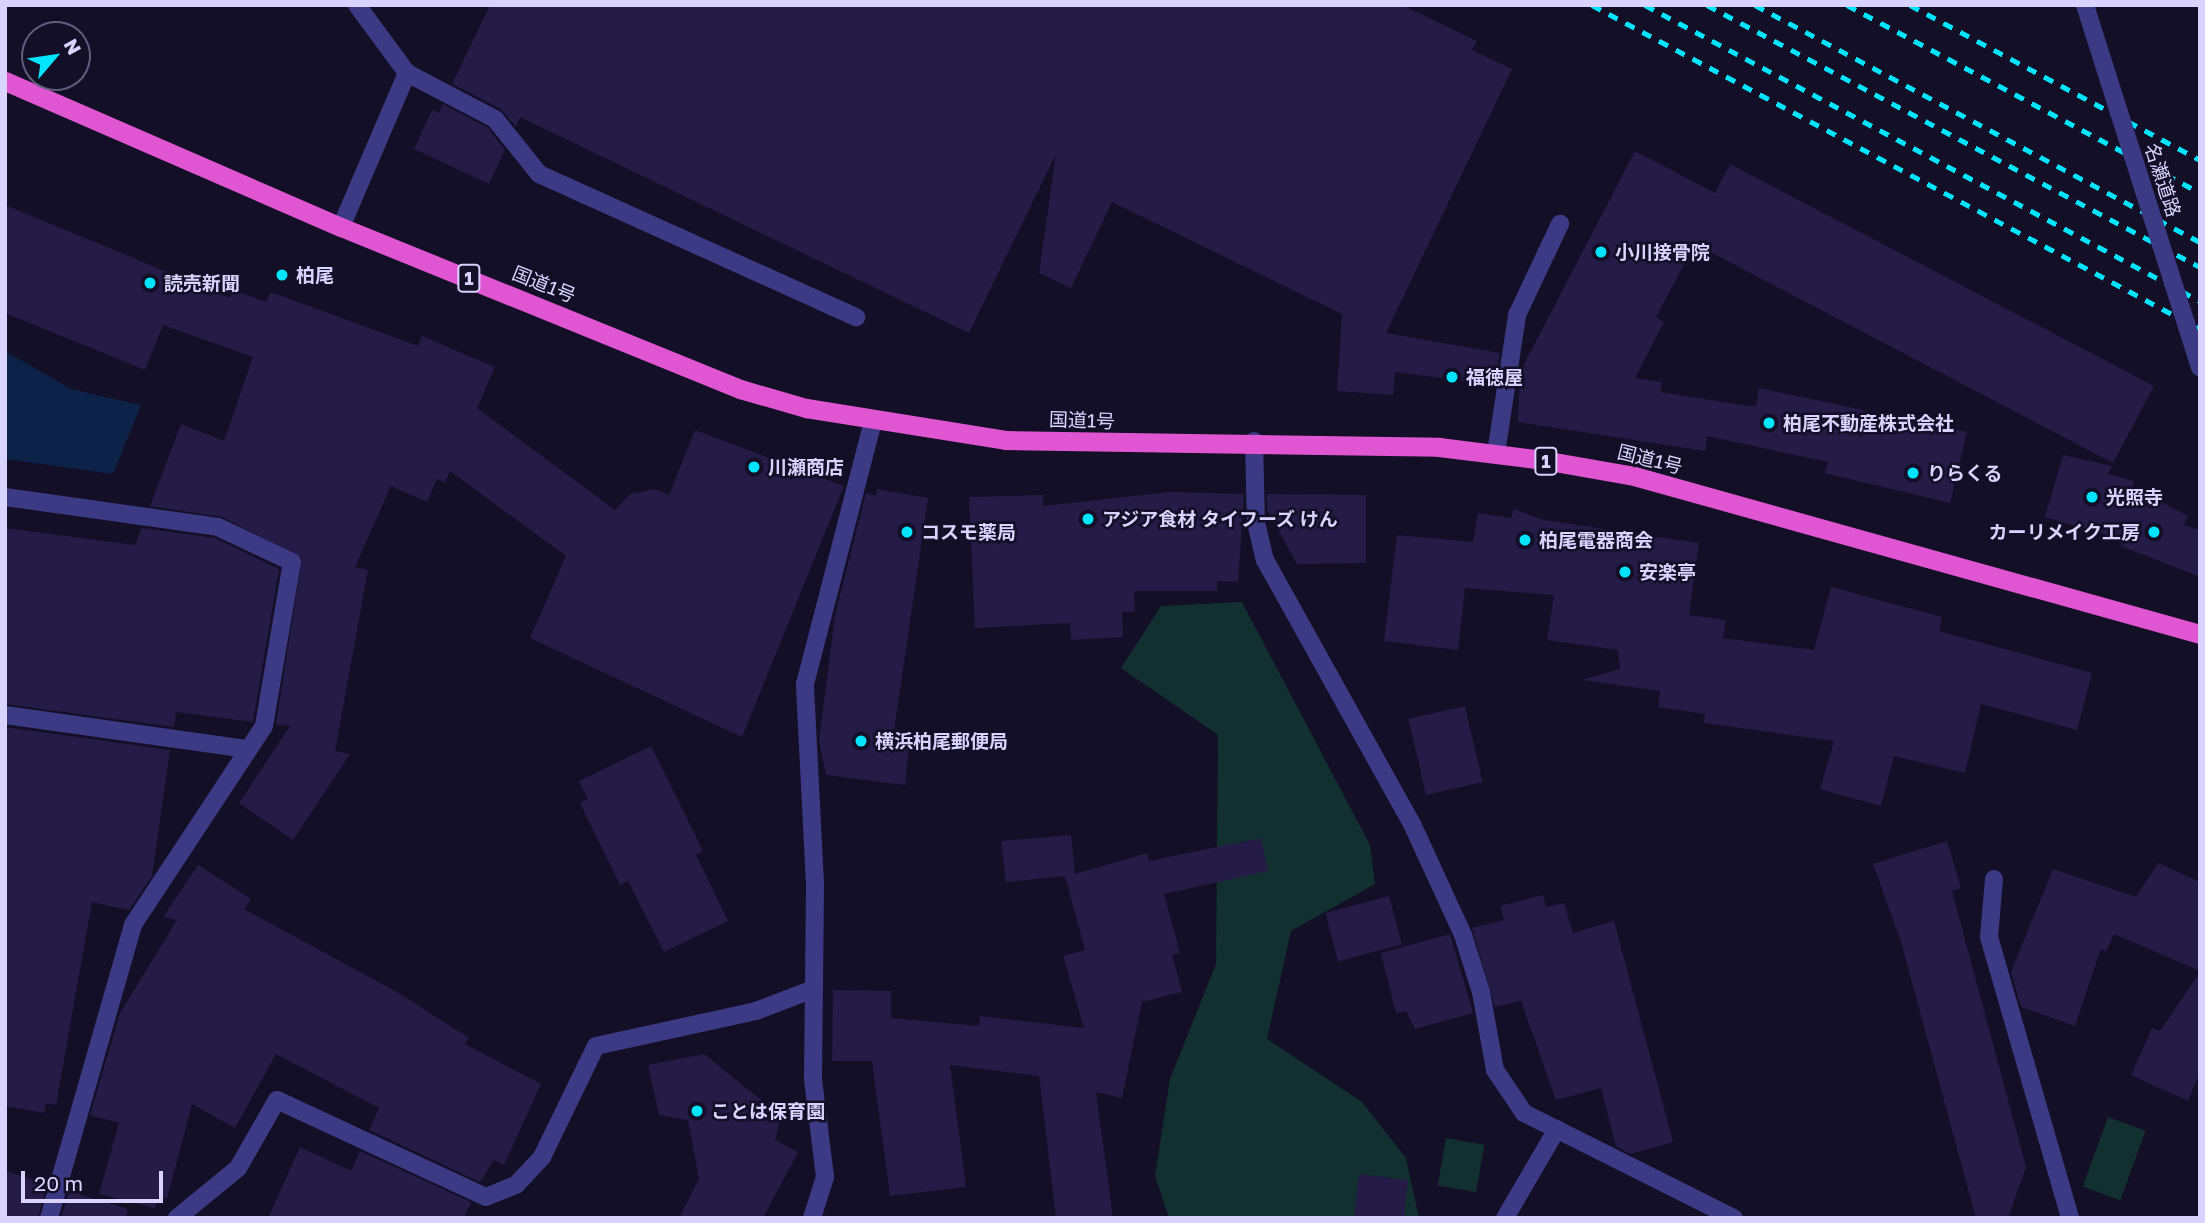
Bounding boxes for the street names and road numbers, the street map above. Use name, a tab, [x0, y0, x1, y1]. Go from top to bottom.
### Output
street label: 名瀬道路	[2140, 140, 2186, 220]
street label: 国道1号	[509, 261, 579, 307]
road number: 1	[457, 264, 481, 292]
street label: 国道1号	[1049, 407, 1115, 433]
street label: 国道1号	[1615, 440, 1685, 478]
road number: 1	[1534, 447, 1558, 476]

